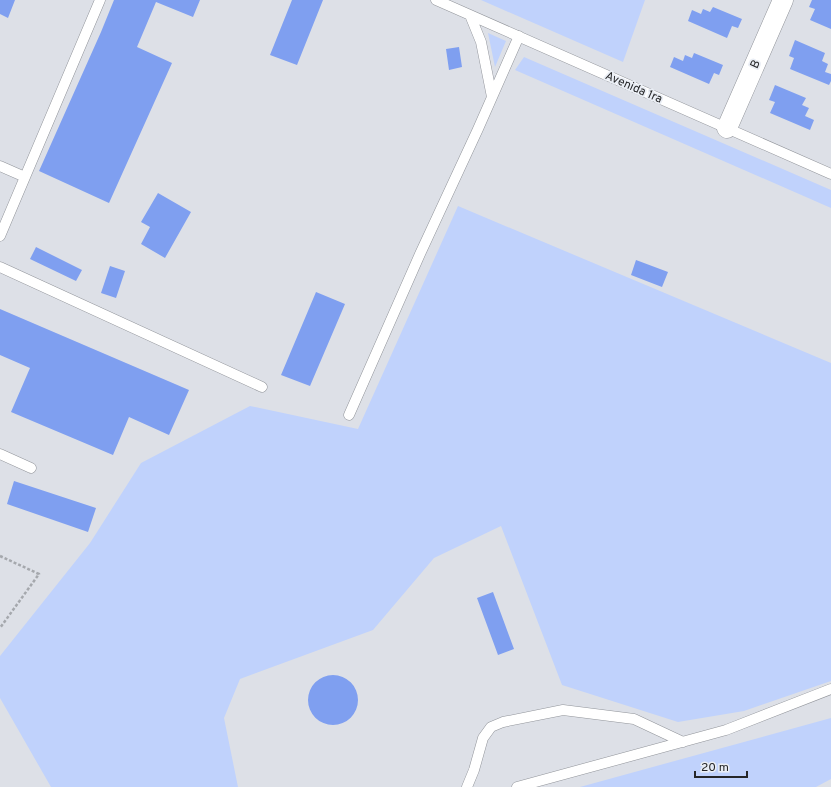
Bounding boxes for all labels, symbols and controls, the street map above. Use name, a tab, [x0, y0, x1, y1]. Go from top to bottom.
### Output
street label: B	[747, 57, 765, 71]
street label: Avenida 1ra	[602, 68, 665, 108]
scale bar	[695, 753, 747, 779]
text: 20 m	[701, 760, 729, 776]

